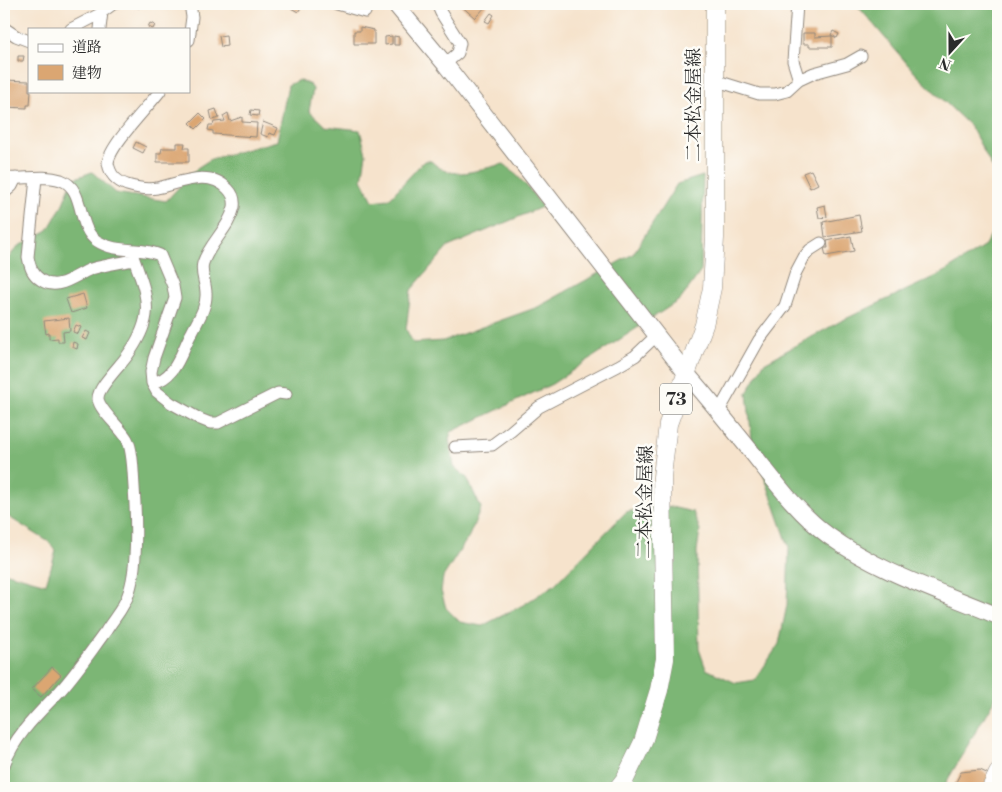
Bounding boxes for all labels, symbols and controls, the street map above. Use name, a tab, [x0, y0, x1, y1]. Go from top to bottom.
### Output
legend	[28, 28, 190, 92]
north arrow	[924, 28, 974, 78]
text: 道路	[72, 38, 102, 57]
street label: 二本松金屋線	[682, 48, 706, 162]
text: N	[937, 53, 954, 74]
text: 建物	[72, 64, 102, 83]
road number: 73	[660, 384, 692, 414]
street label: 二本松金屋線	[632, 445, 658, 559]

